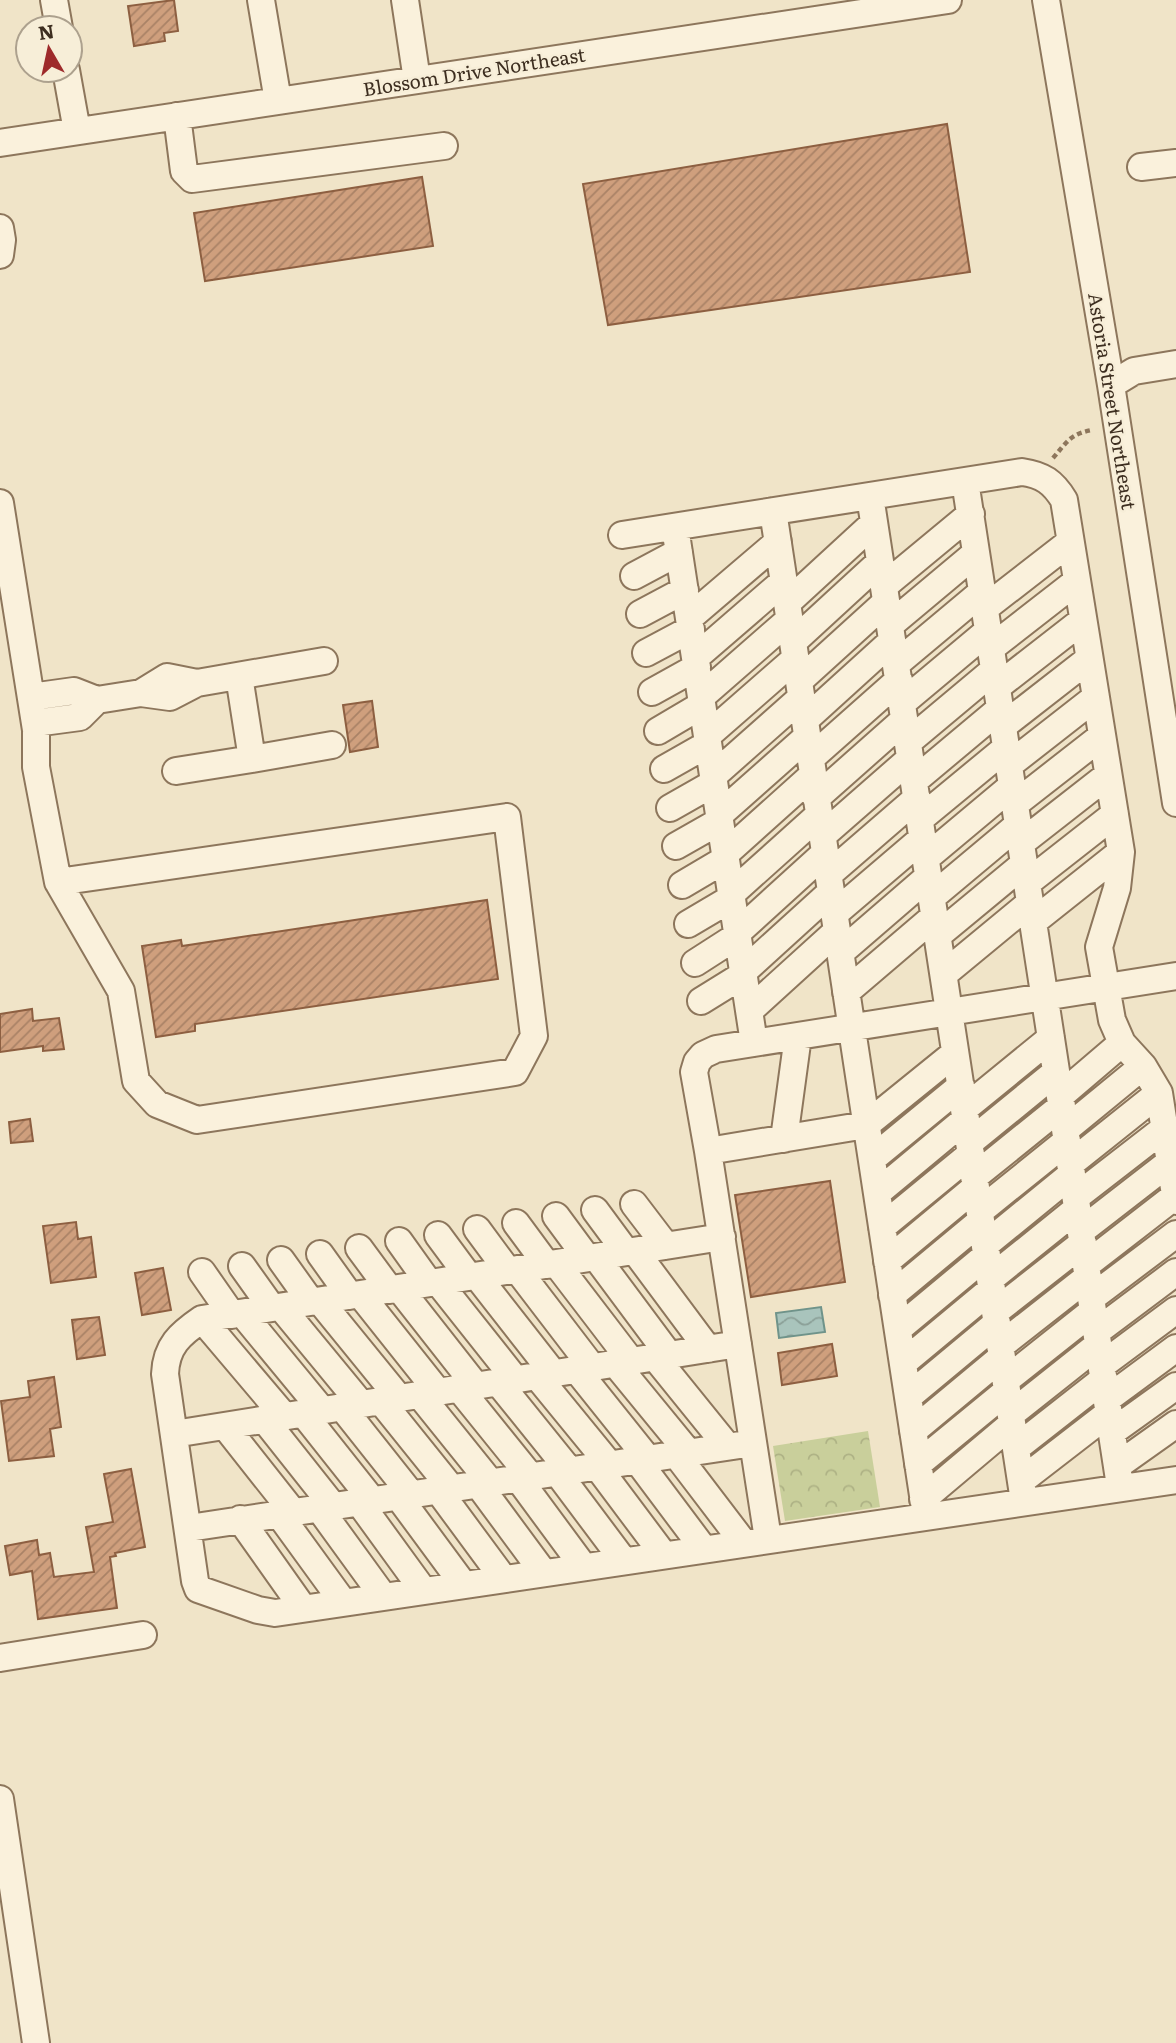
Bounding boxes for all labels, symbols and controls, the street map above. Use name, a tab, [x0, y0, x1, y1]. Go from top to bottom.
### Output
north arrow	[14, 14, 84, 84]
text: N	[36, 16, 56, 46]
street label: Blossom Drive Northeast	[361, 40, 587, 102]
street label: Astoria Street Northeast	[1082, 290, 1144, 512]

